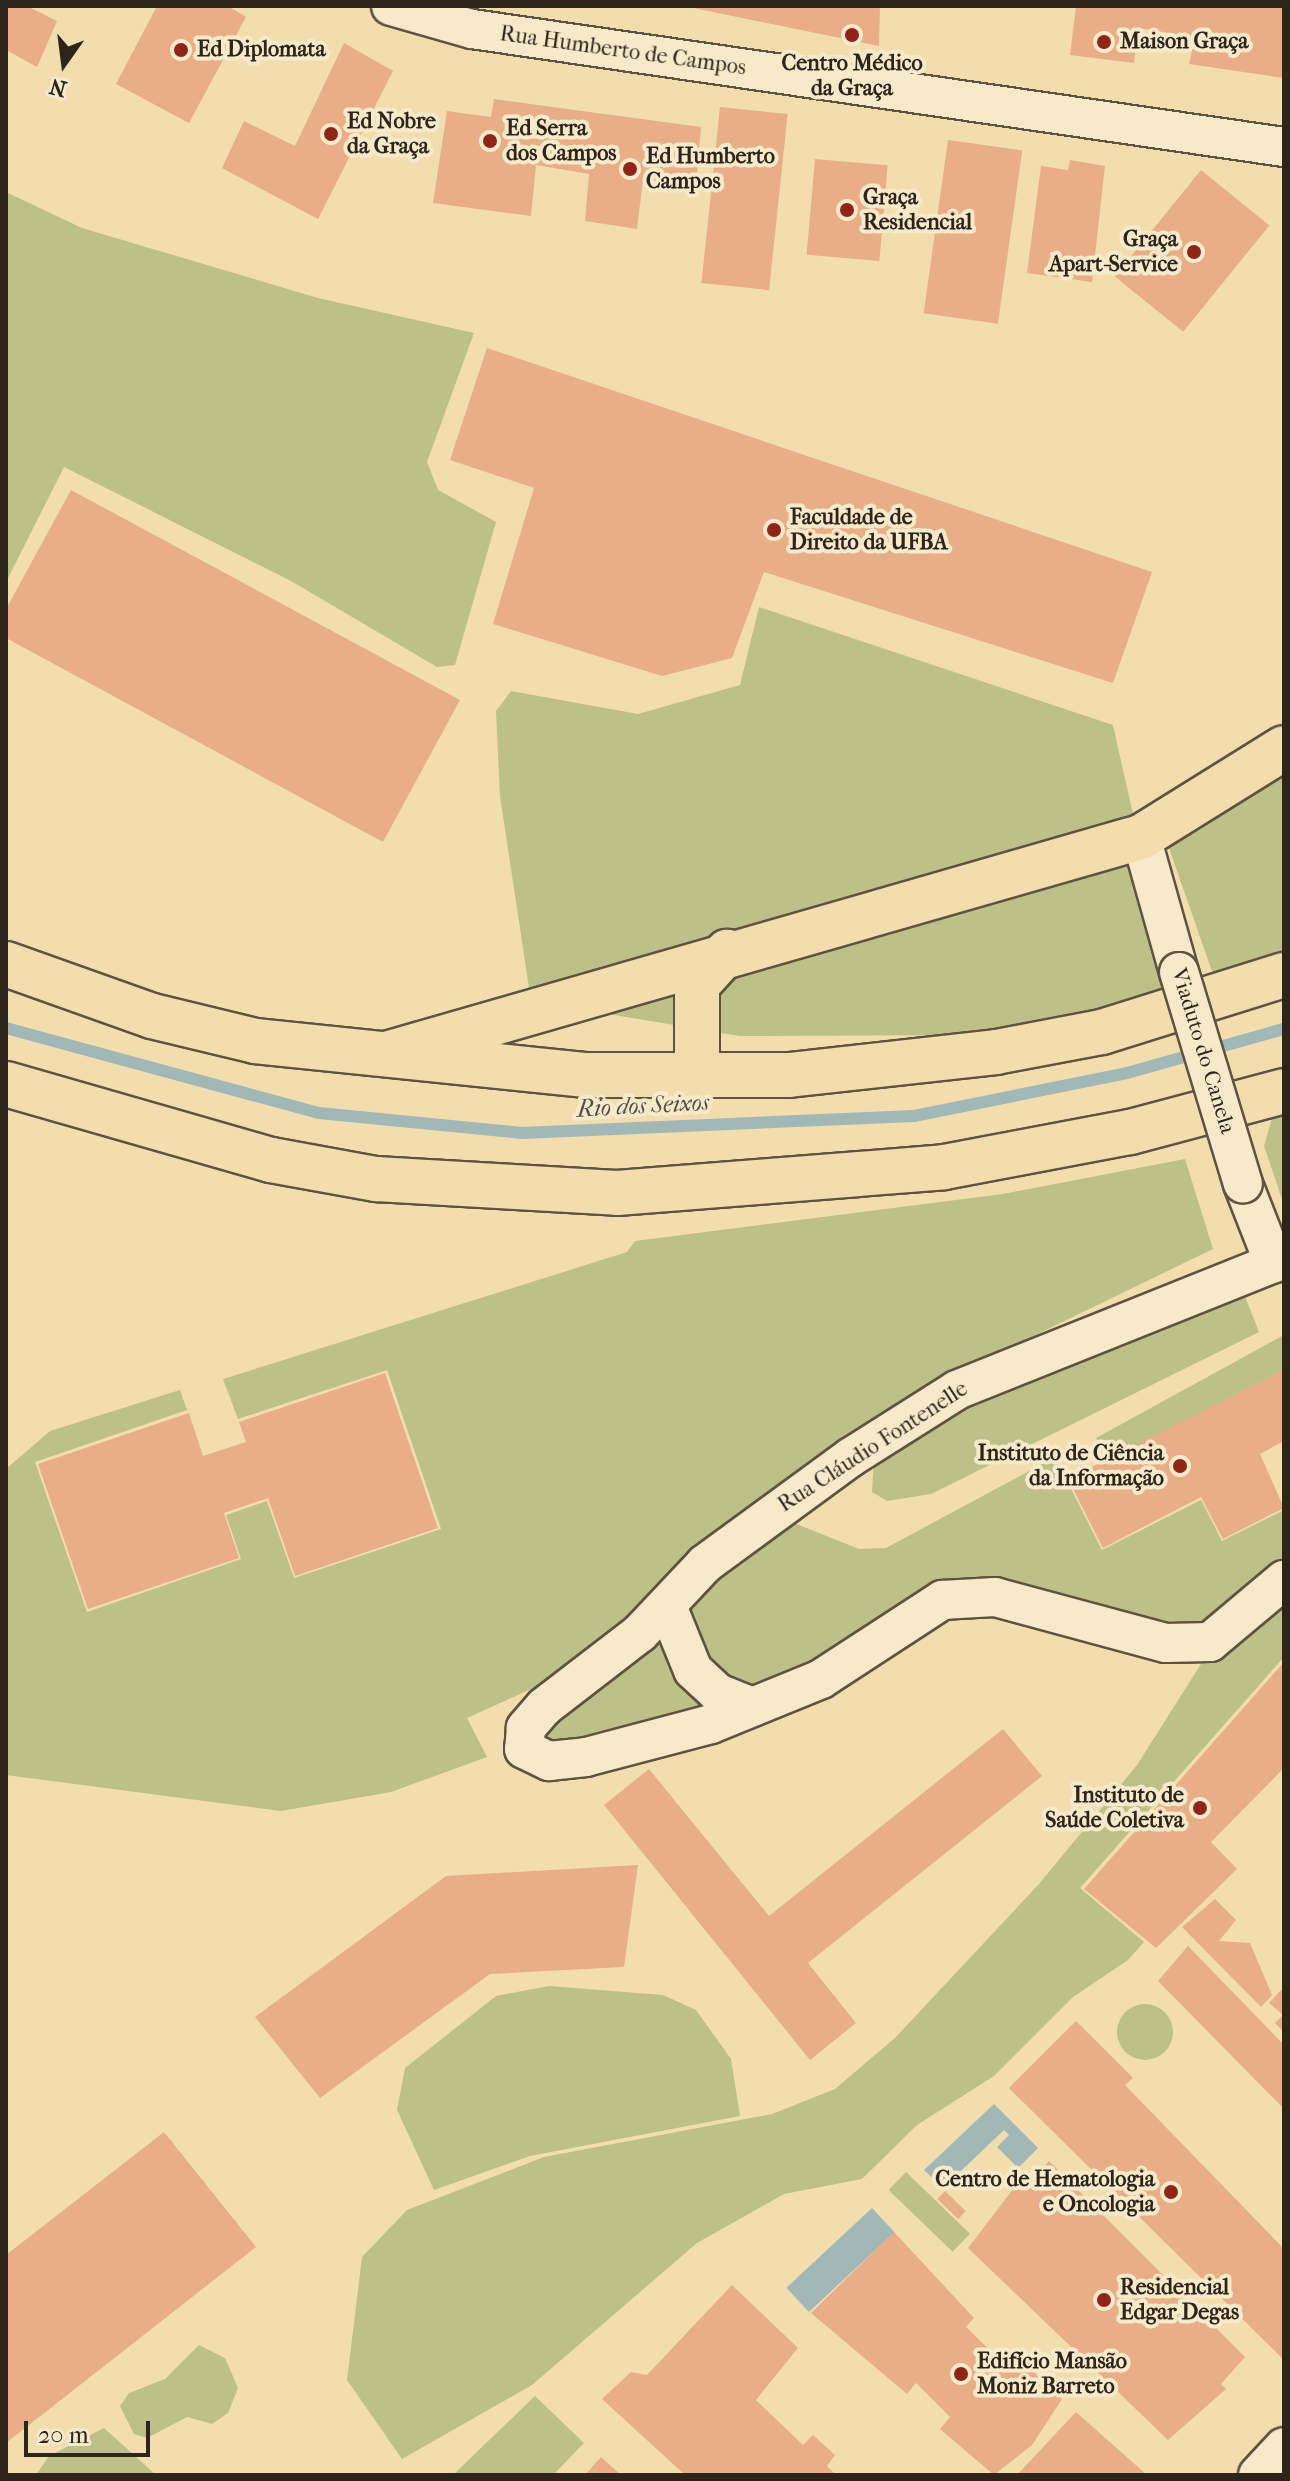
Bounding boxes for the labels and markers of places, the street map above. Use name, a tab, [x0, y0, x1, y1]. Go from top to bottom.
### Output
marker: Centro Médico da Graça	[841, 24, 863, 46]
place label: Maison Graça	[1120, 29, 1248, 55]
marker: Maison Graça	[1095, 33, 1113, 51]
place label: Ed Diplomata	[197, 37, 326, 63]
marker: Ed Diplomata	[172, 41, 190, 59]
place label: Centro Médico da Graça	[781, 50, 923, 102]
place label: Ed Nobre da Graça	[347, 108, 436, 160]
place label: Ed Serra dos Campos	[506, 115, 616, 166]
marker: Ed Nobre da Graça	[322, 125, 340, 143]
marker: Ed Serra dos Campos	[481, 132, 499, 150]
place label: Ed Humberto Campos	[646, 143, 775, 194]
marker: Ed Humberto Campos	[621, 160, 639, 178]
place label: Graça Residencial	[863, 184, 972, 236]
marker: Graça Residencial	[838, 201, 856, 219]
place label: Graça Apart-Service	[1049, 226, 1178, 278]
marker: Graça Apart-Service	[1185, 243, 1203, 261]
place label: Faculdade de Direito da UFBA	[790, 504, 948, 556]
marker: Faculdade de Direito da UFBA	[765, 521, 783, 539]
place label: Instituto de Ciência da Informação	[978, 1440, 1164, 1492]
marker: Instituto de Ciência da Informação	[1171, 1457, 1189, 1475]
place label: Instituto de Saúde Coletiva	[1045, 1782, 1184, 1834]
marker: Instituto de Saúde Coletiva	[1191, 1799, 1209, 1817]
place label: Centro de Hematologia e Oncologia	[935, 2166, 1155, 2218]
marker: Centro de Hematologia e Oncologia	[1162, 2183, 1180, 2201]
place label: Residencial Edgar Degas	[1120, 2274, 1239, 2326]
marker: Residencial Edgar Degas	[1095, 2291, 1113, 2309]
place label: Edifício Mansão Moniz Barreto	[977, 2348, 1127, 2400]
marker: Edifício Mansão Moniz Barreto	[952, 2365, 970, 2383]

